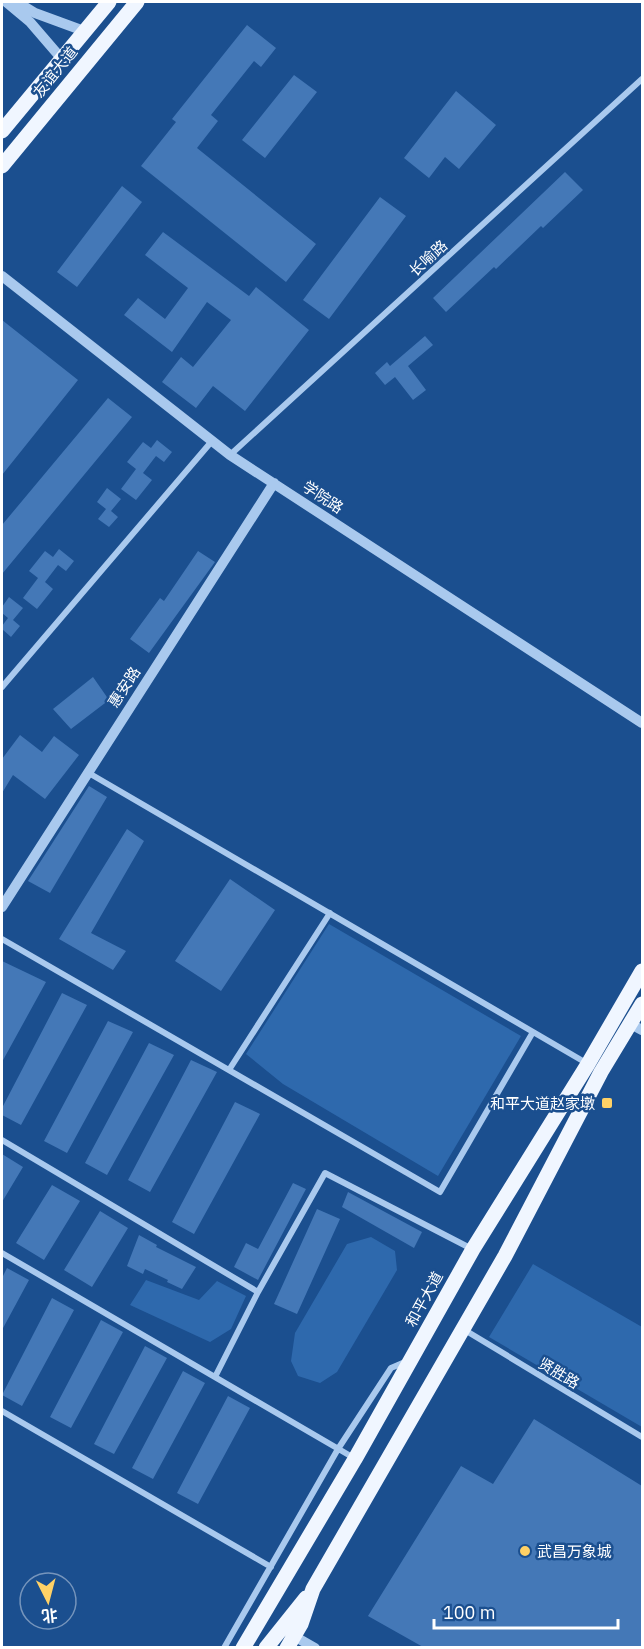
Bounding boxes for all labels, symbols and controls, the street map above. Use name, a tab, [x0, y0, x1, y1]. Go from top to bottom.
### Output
street label: 友谊大道	[29, 43, 81, 101]
street label: 长喻路	[405, 236, 451, 280]
street label: 学院路	[299, 477, 347, 517]
street label: 惠安路	[104, 663, 144, 711]
place label: 和平大道赵家墩	[490, 1094, 595, 1113]
marker: 和平大道赵家墩	[600, 1096, 614, 1110]
street label: 和平大道	[401, 1268, 447, 1330]
street label: 贤胜路	[535, 1353, 583, 1393]
place label: 武昌万象城	[537, 1542, 612, 1561]
marker: 武昌万象城	[518, 1544, 532, 1558]
north arrow	[18, 1571, 78, 1631]
scale bar	[434, 1592, 618, 1630]
text: 100 m	[443, 1601, 495, 1624]
text: 北	[41, 1605, 59, 1627]

